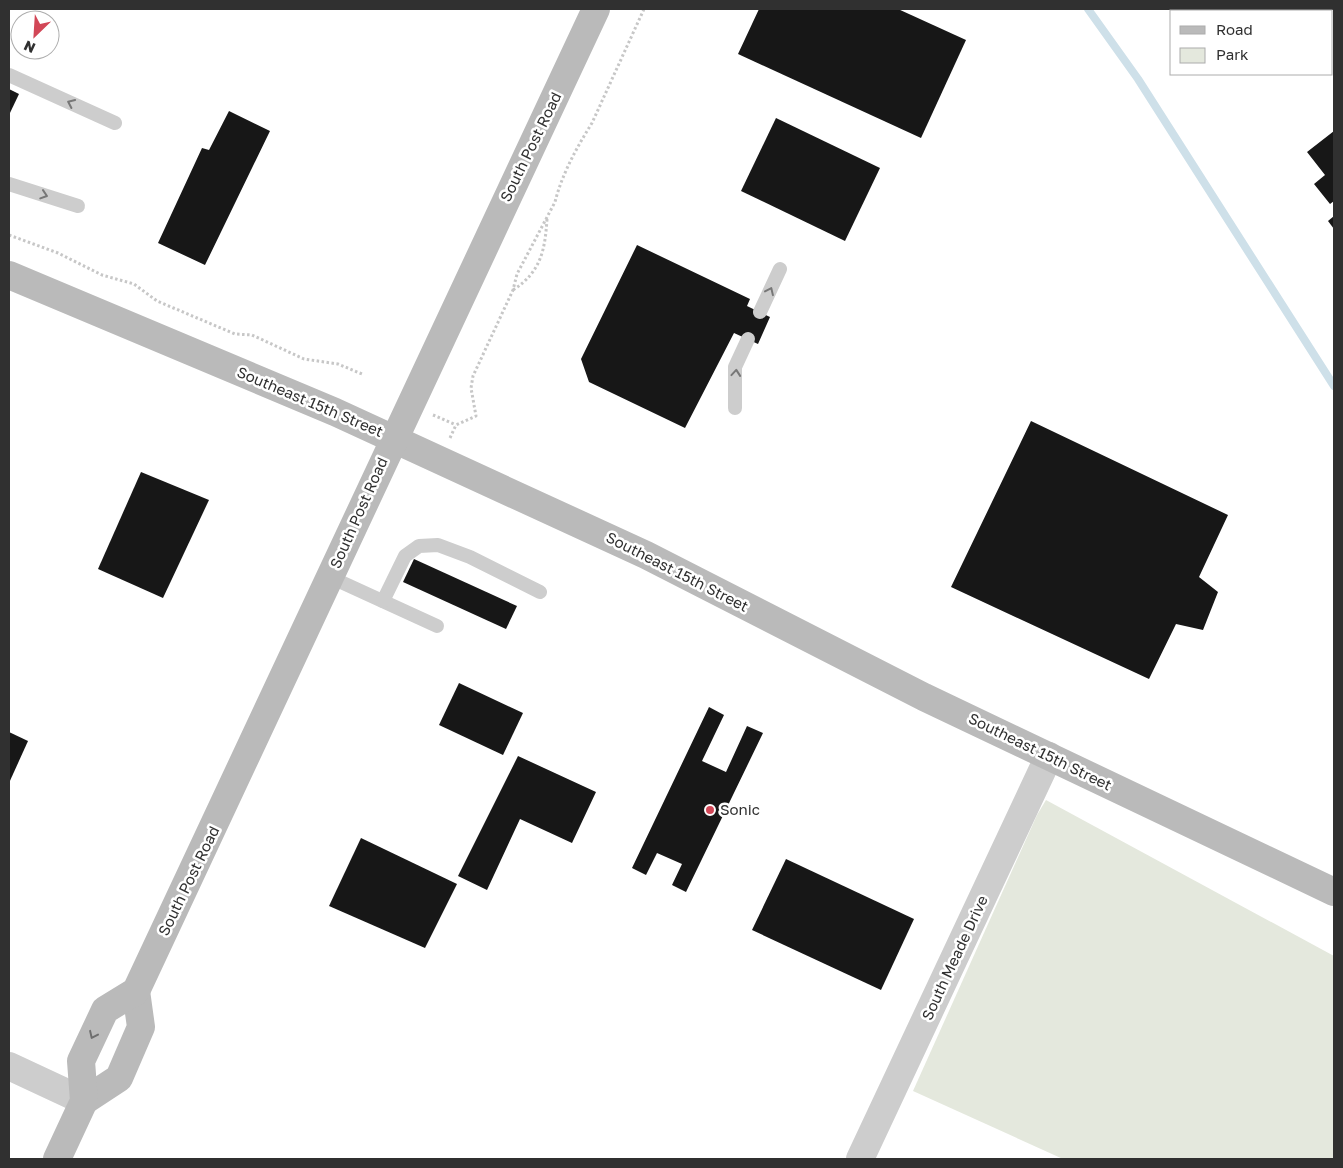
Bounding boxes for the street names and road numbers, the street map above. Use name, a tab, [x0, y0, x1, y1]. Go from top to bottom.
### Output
street label: South Post Road	[496, 89, 564, 204]
street label: Southeast 15th Street	[235, 362, 386, 440]
street label: South Post Road	[326, 454, 391, 571]
street label: Southeast 15th Street	[603, 527, 752, 615]
street label: Southeast 15th Street	[966, 709, 1115, 794]
street label: South Post Road	[154, 823, 222, 938]
street label: South Meade Drive	[917, 892, 991, 1023]

